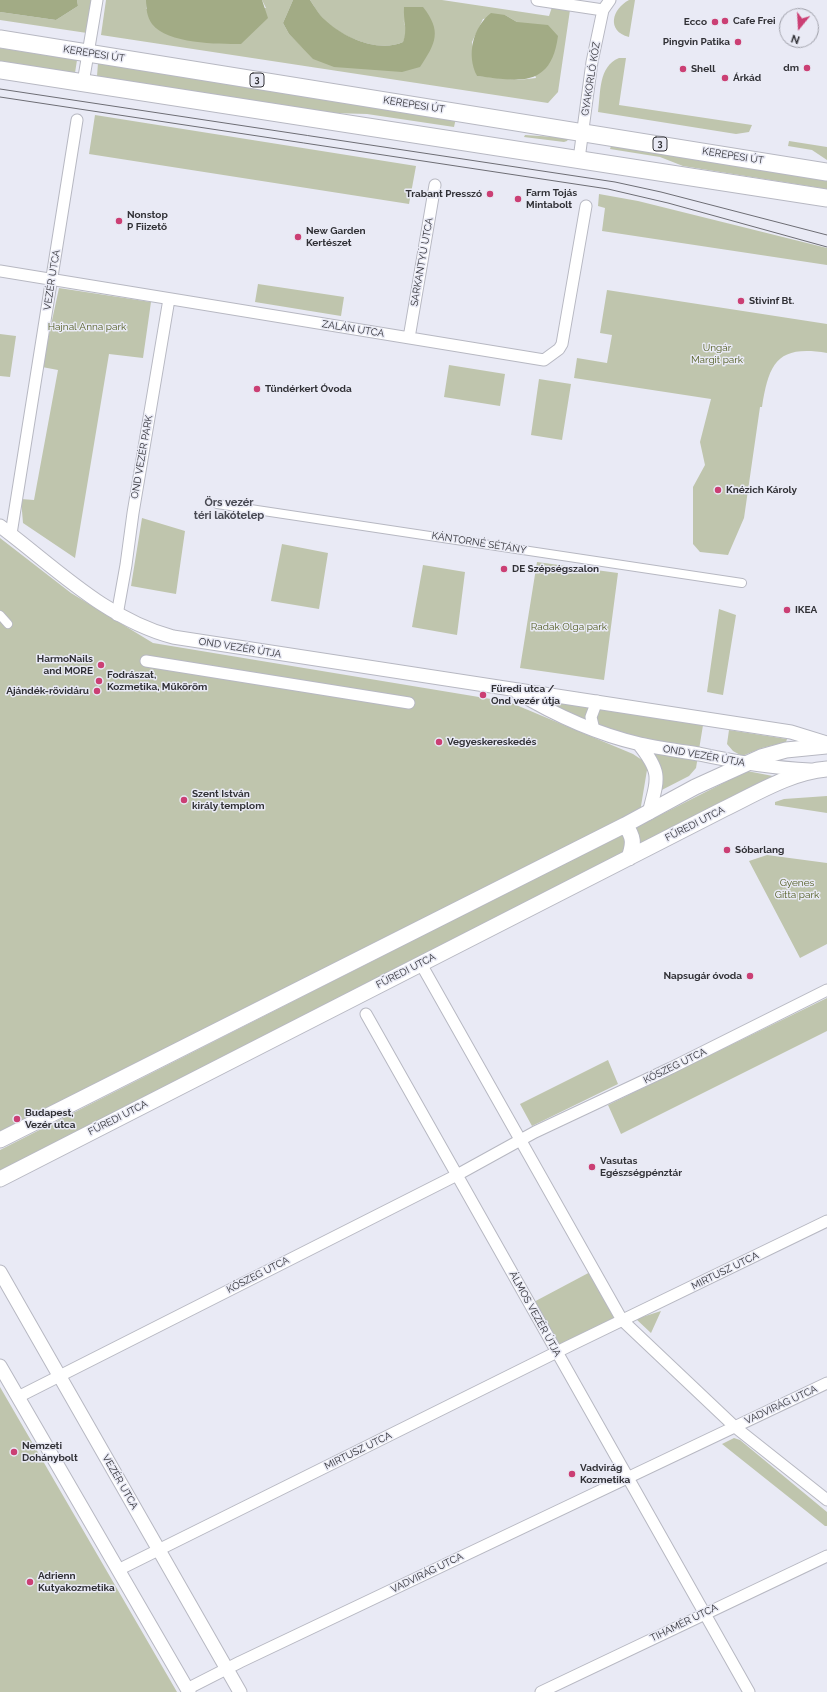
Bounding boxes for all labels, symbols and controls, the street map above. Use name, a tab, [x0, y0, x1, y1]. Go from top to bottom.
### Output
north arrow	[779, 8, 819, 48]
place label: Cafe Frei	[733, 15, 775, 27]
place label: Ecco	[684, 16, 707, 28]
marker: Cafe Frei	[720, 16, 730, 26]
marker: Ecco	[710, 17, 720, 27]
text: N	[789, 31, 801, 46]
place label: Pingvin Patika	[663, 36, 730, 48]
marker: Pingvin Patika	[733, 37, 743, 47]
street label: GYAKORLÓ KÖZ	[579, 41, 603, 117]
street label: KEREPESI ÚT	[62, 43, 126, 65]
place label: dm	[783, 62, 799, 74]
place label: Shell	[691, 63, 715, 75]
marker: dm	[802, 63, 812, 73]
marker: Shell	[678, 64, 688, 74]
place label: Árkád	[733, 72, 761, 84]
road number: 3	[250, 73, 264, 87]
marker: Árkád	[720, 73, 730, 83]
street label: KEREPESI ÚT	[382, 94, 446, 116]
road number: 3	[653, 137, 667, 151]
street label: KEREPESI ÚT	[701, 145, 765, 167]
place label: Farm Tojás Mintabolt	[526, 187, 577, 210]
place label: Trabant Presszó	[406, 188, 482, 200]
marker: Trabant Presszó	[485, 189, 495, 199]
marker: Farm Tojás Mintabolt	[513, 194, 523, 204]
place label: Nonstop P Fiizető	[127, 209, 168, 232]
marker: Nonstop P Fiizető	[114, 216, 124, 226]
street label: SARKANTYÚ UTCA	[408, 217, 436, 307]
place label: New Garden Kertészet	[306, 225, 365, 248]
marker: New Garden Kertészet	[293, 232, 303, 242]
street label: VEZÉR UTCA	[41, 249, 63, 311]
place label: Stivinf Bt.	[749, 295, 794, 307]
marker: Stivinf Bt.	[736, 296, 746, 306]
street label: ZALÁN UTCA	[321, 318, 385, 340]
park label: Hajnal Anna park	[48, 321, 126, 333]
park label: Ungár Margit park	[691, 342, 743, 366]
place label: Tündérkert Óvoda	[265, 383, 352, 395]
marker: Tündérkert Óvoda	[252, 384, 262, 394]
street label: OND VEZÉR PARK	[129, 414, 155, 500]
place label: Knézich Károly	[726, 484, 797, 496]
marker: Knézich Károly	[713, 485, 723, 495]
district label: Örs vezér téri lakótelep	[194, 496, 264, 522]
street label: KÁNTORNÉ SÉTÁNY	[431, 530, 527, 556]
place label: DE Szépségszalon	[512, 563, 599, 575]
marker: DE Szépségszalon	[499, 564, 509, 574]
place label: IKEA	[795, 604, 817, 616]
marker: IKEA	[782, 605, 792, 615]
park label: Radák Olga park	[531, 621, 607, 633]
street label: OND VEZÉR ÚTJA	[198, 636, 282, 660]
place label: HarmoNails and MORE	[37, 653, 93, 676]
marker: HarmoNails and MORE	[96, 660, 106, 670]
place label: Fodrászat, Kozmetika, Műköröm	[107, 669, 207, 692]
marker: Fodrászat, Kozmetika, Műköröm	[94, 676, 104, 686]
place label: Füredi utca / Ond vezér útja	[491, 683, 560, 706]
place label: Ajándék-rövidáru	[6, 685, 89, 697]
marker: Ajándék-rövidáru	[92, 686, 102, 696]
marker: Füredi utca / Ond vezér útja	[478, 690, 488, 700]
place label: Vegyeskereskedés	[447, 736, 536, 748]
marker: Vegyeskereskedés	[434, 737, 444, 747]
street label: OND VEZÉR ÚTJA	[662, 743, 746, 769]
place label: Szent István király templom	[192, 788, 264, 812]
marker: Szent István király templom	[179, 795, 189, 805]
street label: FÜREDI UTCA	[663, 804, 727, 844]
place label: Sóbarlang	[735, 844, 784, 856]
marker: Sóbarlang	[722, 845, 732, 855]
park label: Gyenes Gitta park	[775, 877, 819, 900]
street label: FÜREDI UTCA	[374, 951, 438, 991]
place label: Napsugár óvoda	[663, 970, 742, 982]
marker: Napsugár óvoda	[745, 971, 755, 981]
street label: KŐSZEG UTCA	[642, 1046, 708, 1086]
street label: FÜREDI UTCA	[86, 1098, 150, 1138]
place label: Budapest, Vezér utca	[25, 1107, 75, 1130]
marker: Budapest, Vezér utca	[12, 1114, 22, 1124]
place label: Vasutas Egészségpénztár	[600, 1155, 682, 1178]
marker: Vasutas Egészségpénztár	[587, 1162, 597, 1172]
street label: MIRTUSZ UTCA	[689, 1250, 761, 1292]
street label: KŐSZEG UTCA	[225, 1254, 291, 1296]
street label: ÁLMOS VEZÉR ÚTJA	[507, 1269, 563, 1359]
street label: VADVIRÁG UTCA	[743, 1383, 819, 1427]
street label: MIRTUSZ UTCA	[322, 1430, 394, 1472]
place label: Nemzeti Dohánybolt	[22, 1440, 78, 1464]
marker: Nemzeti Dohánybolt	[9, 1447, 19, 1457]
street label: VEZÉR UTCA	[99, 1452, 141, 1512]
place label: Vadvirág Kozmetika	[580, 1462, 630, 1486]
marker: Vadvirág Kozmetika	[567, 1469, 577, 1479]
street label: VADVIRÁG UTCA	[389, 1550, 465, 1596]
place label: Adrienn Kutyakozmetika	[38, 1570, 115, 1594]
marker: Adrienn Kutyakozmetika	[25, 1577, 35, 1587]
street label: TIHAMÉR UTCA	[648, 1601, 720, 1645]

